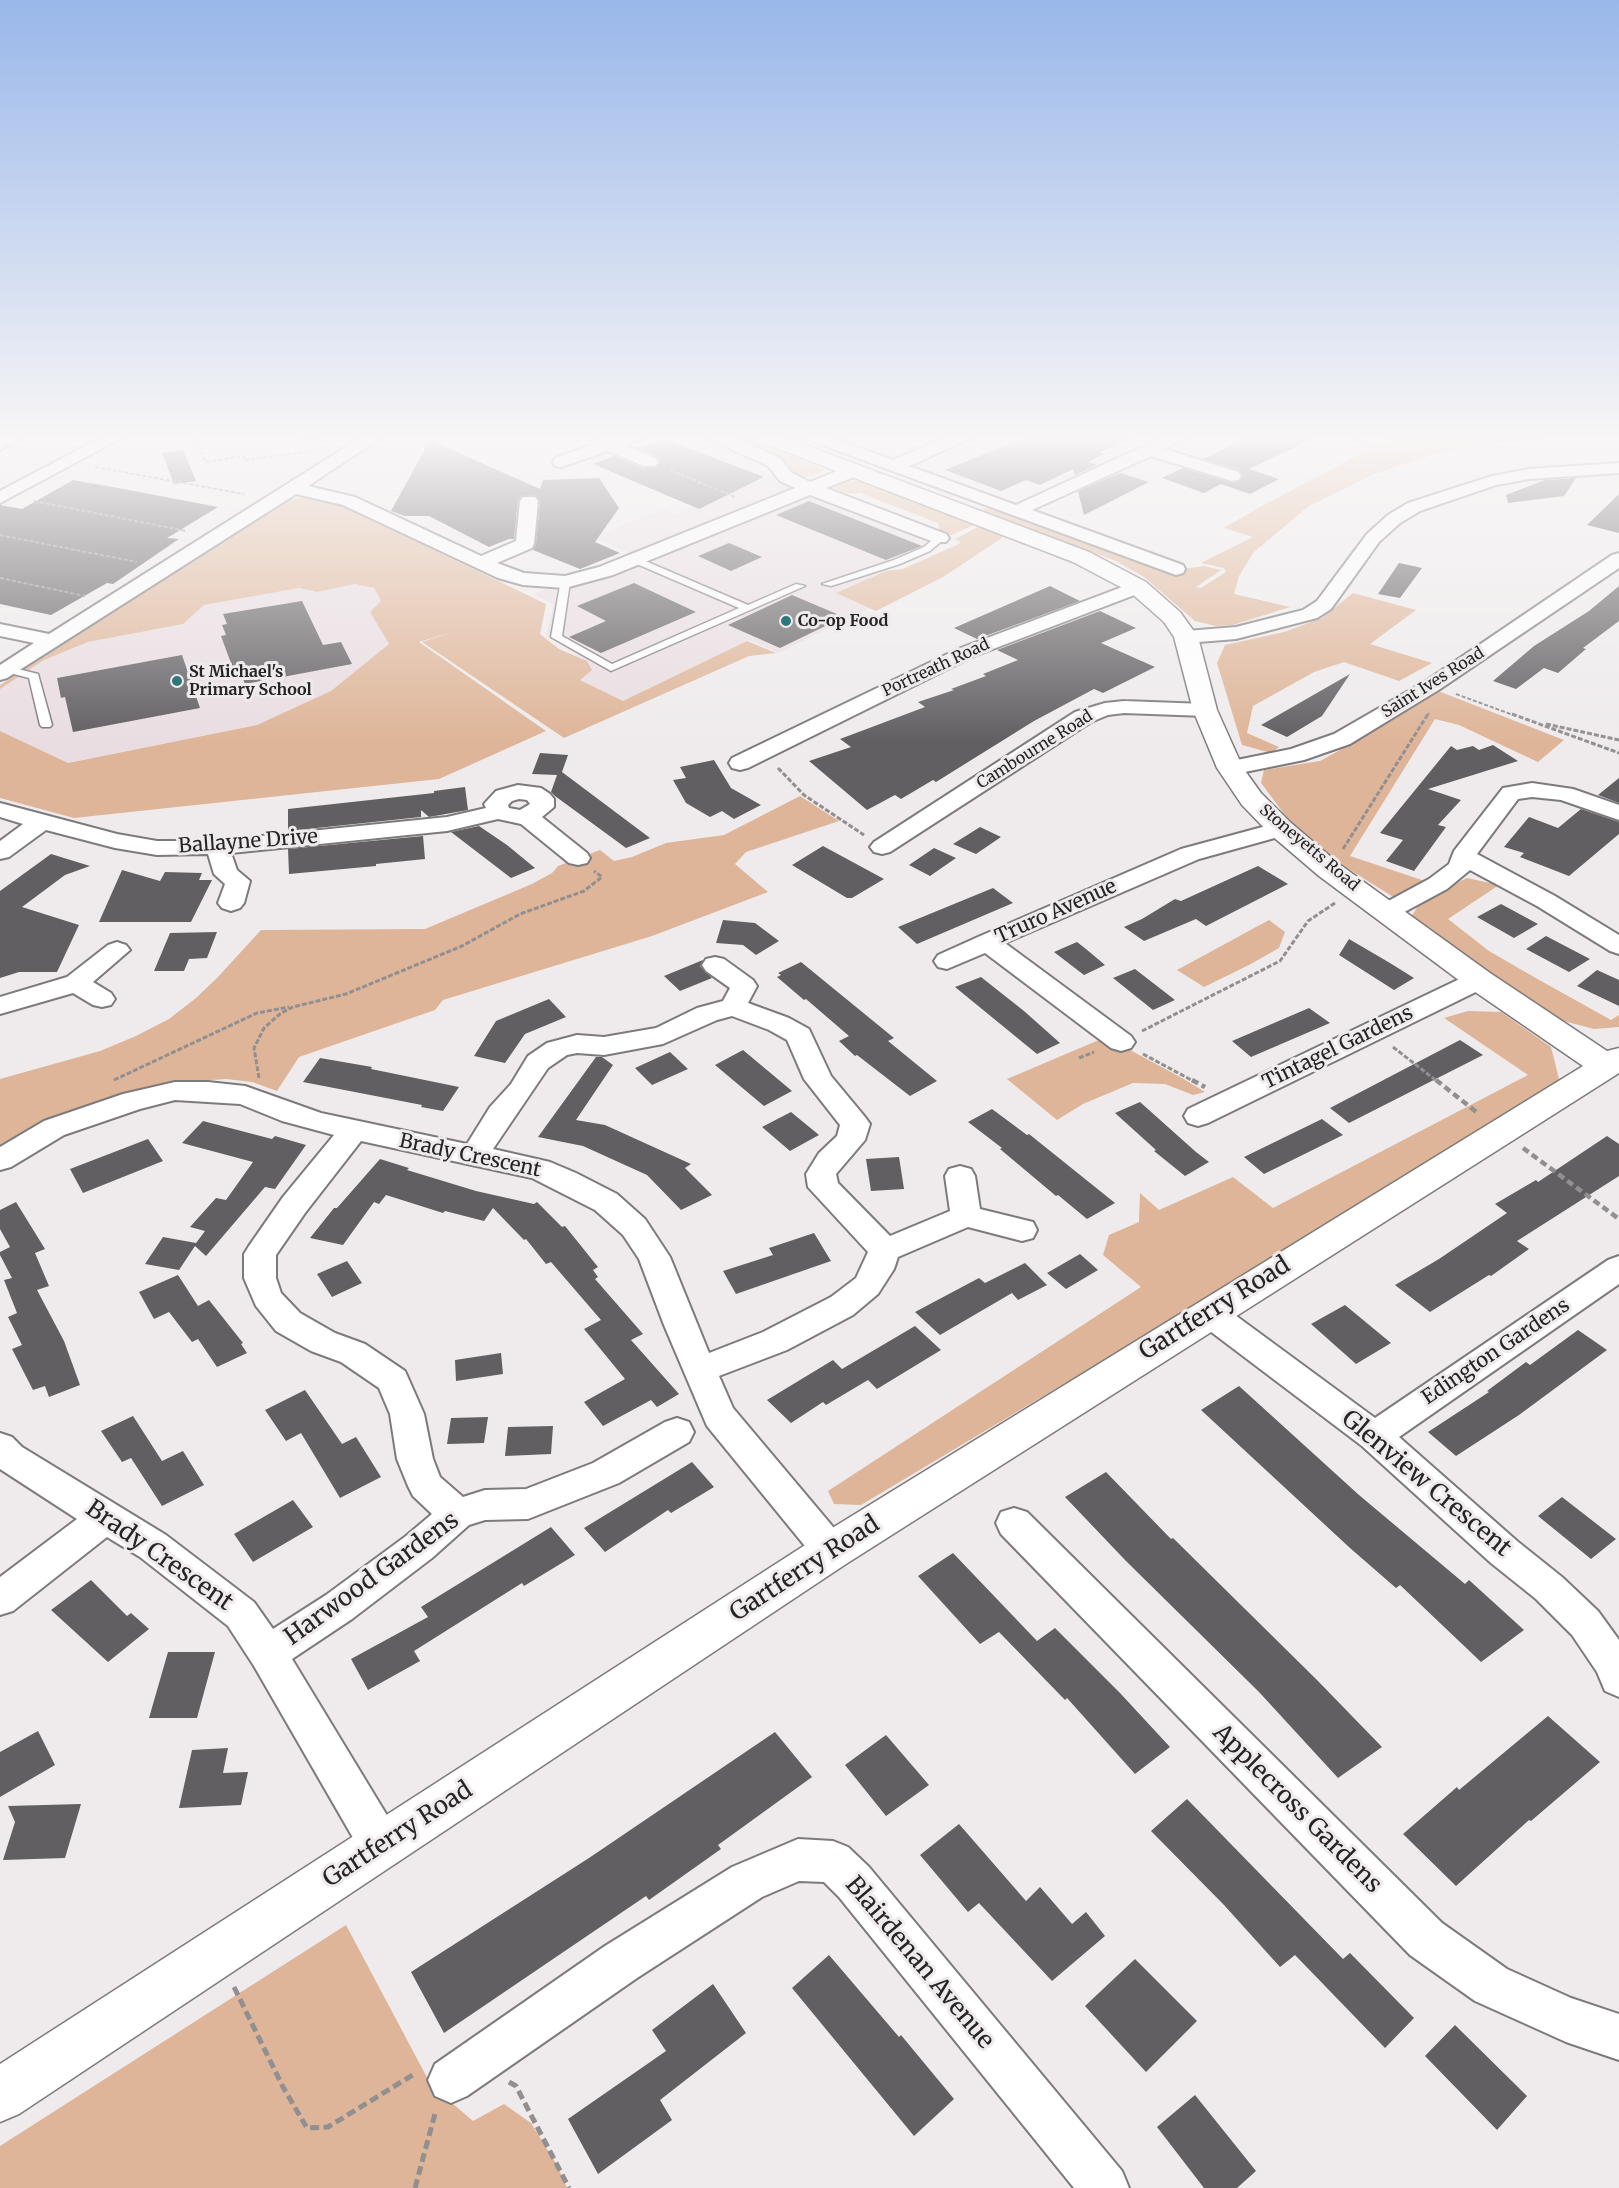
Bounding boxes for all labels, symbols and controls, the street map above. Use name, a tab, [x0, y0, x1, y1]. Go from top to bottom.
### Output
place label: Co-op Food	[798, 611, 889, 631]
marker: Co-op Food	[779, 614, 793, 628]
street label: Portreath Road	[879, 635, 993, 701]
street label: Saint Ives Road	[1378, 644, 1488, 722]
place label: St Michael's Primary School	[189, 662, 312, 700]
marker: St Michael's Primary School	[170, 674, 184, 688]
street label: Cambourne Road	[974, 707, 1096, 793]
street label: Stoneyetts Road	[1255, 801, 1363, 895]
street label: Ballayne Drive	[178, 825, 318, 859]
street label: Truro Avenue	[992, 875, 1120, 949]
street label: Tintagel Gardens	[1259, 1001, 1417, 1095]
street label: Brady Crescent	[397, 1129, 543, 1183]
street label: Gartferry Road	[1134, 1251, 1296, 1367]
street label: Edington Gardens	[1418, 1294, 1574, 1410]
street label: Glenview Crescent	[1335, 1405, 1517, 1563]
street label: Brady Crescent	[80, 1495, 238, 1617]
street label: Harwood Gardens	[279, 1506, 465, 1652]
street label: Gartferry Road	[725, 1510, 885, 1628]
street label: Applecross Gardens	[1207, 1719, 1387, 1899]
street label: Gartferry Road	[318, 1776, 478, 1894]
street label: Blairdenan Avenue	[839, 1871, 999, 2055]

